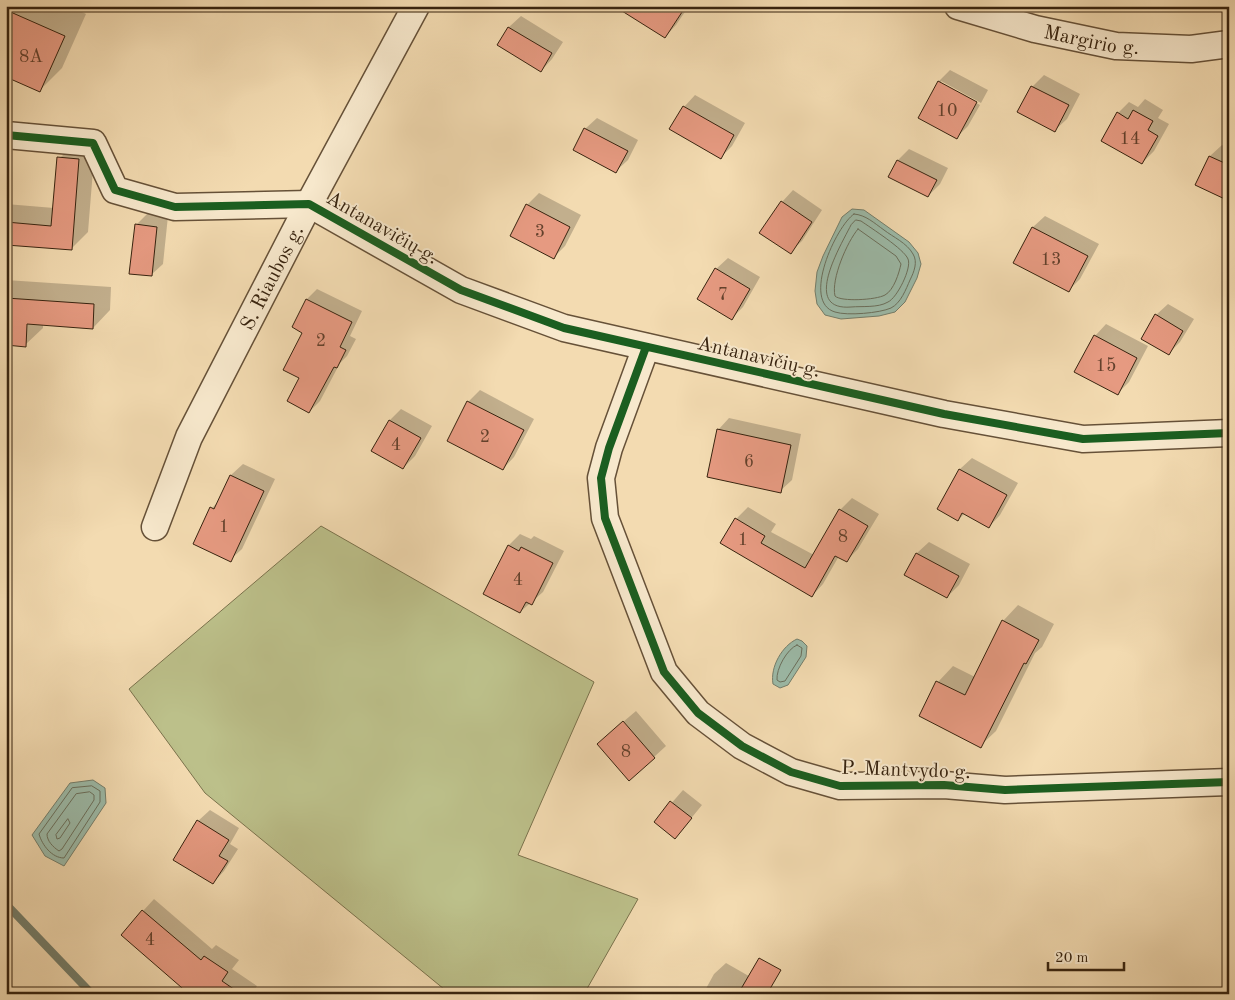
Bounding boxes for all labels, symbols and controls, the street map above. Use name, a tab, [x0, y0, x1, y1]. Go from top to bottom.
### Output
street label: Margirio g.	[1042, 23, 1139, 59]
house number: 8A	[19, 48, 43, 66]
house number: 10	[937, 102, 957, 120]
house number: 14	[1120, 130, 1140, 148]
street label: Antanavičių g.	[323, 189, 441, 269]
street label: S. Riaubos g.	[238, 222, 308, 334]
house number: 3	[535, 223, 545, 241]
house number: 13	[1041, 251, 1061, 269]
house number: 7	[718, 286, 728, 304]
house number: 2	[316, 332, 326, 350]
street label: Antanavičių g.	[695, 334, 822, 382]
house number: 15	[1096, 357, 1116, 375]
house number: 2	[480, 428, 490, 446]
house number: 4	[391, 436, 401, 454]
house number: 6	[744, 453, 754, 471]
house number: 1	[219, 518, 229, 536]
house number: 8	[838, 528, 848, 546]
house number: 1	[738, 531, 748, 549]
house number: 4	[513, 571, 523, 589]
house number: 8	[621, 743, 631, 761]
street label: P. Mantvydo g.	[841, 759, 971, 783]
house number: 4	[145, 931, 155, 949]
scale bar	[1048, 940, 1124, 972]
text: 20 m	[1055, 951, 1089, 966]

